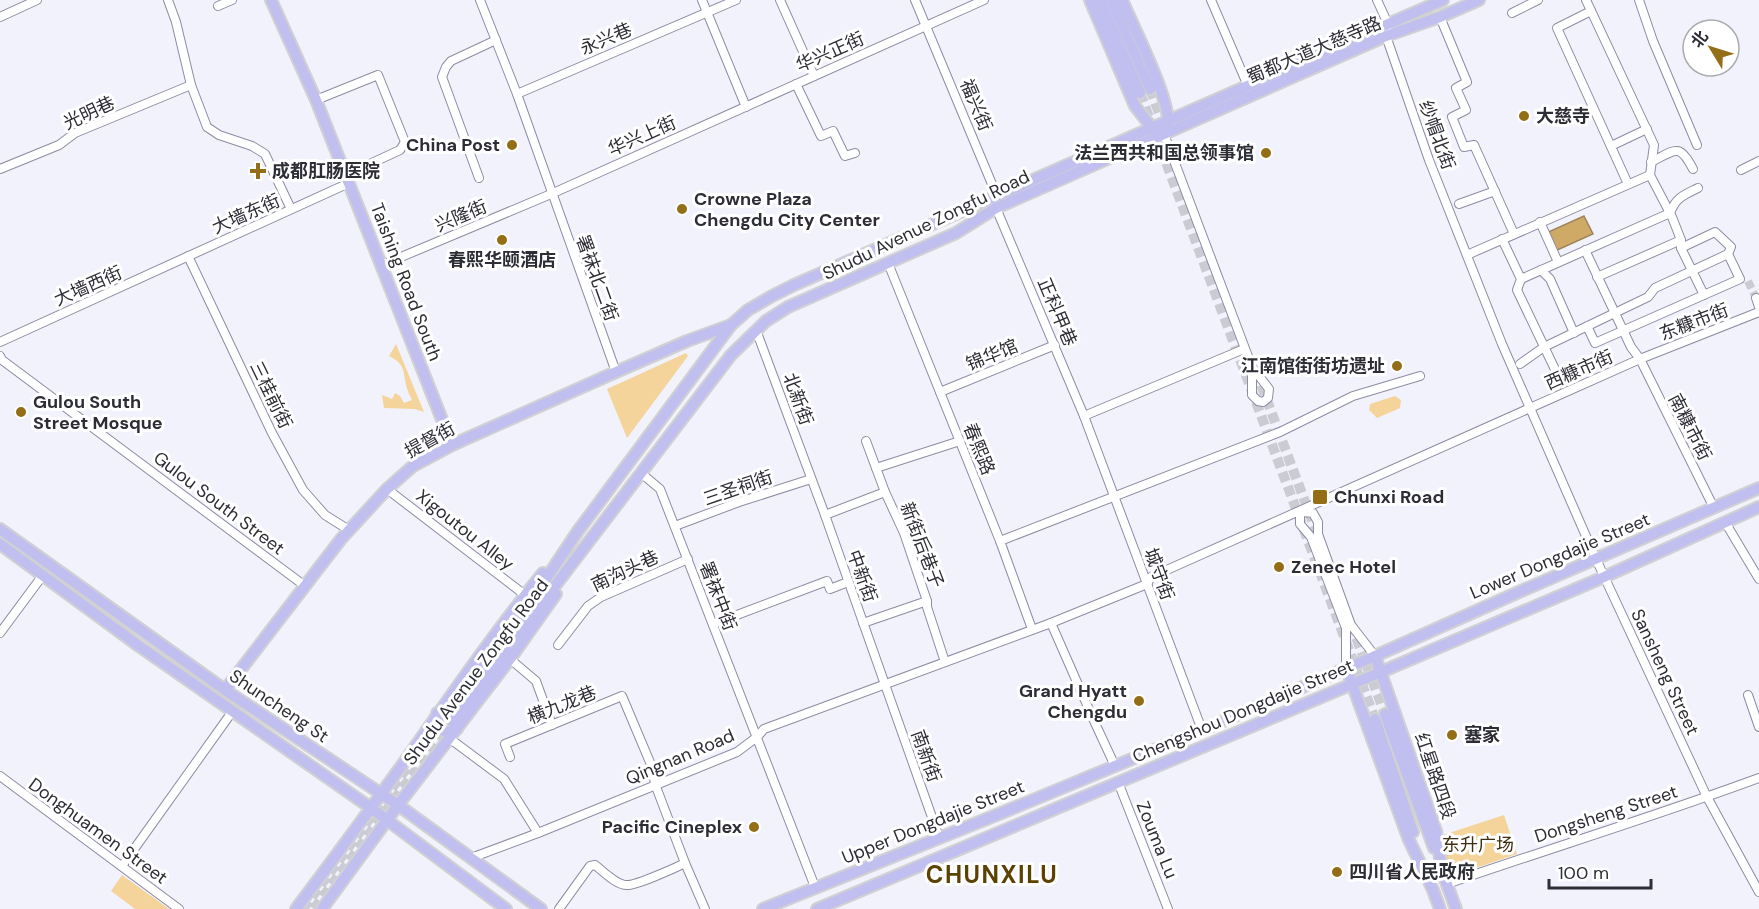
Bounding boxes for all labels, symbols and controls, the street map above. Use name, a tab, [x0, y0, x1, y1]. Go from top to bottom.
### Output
street label: 蜀都大道大慈寺路	[1243, 11, 1385, 89]
street label: 永兴巷	[576, 17, 636, 61]
north arrow	[1681, 18, 1741, 78]
street label: 华兴正街	[792, 26, 868, 78]
text: 北	[1686, 26, 1713, 52]
street label: 福兴街	[954, 75, 998, 135]
street label: 光明巷	[59, 91, 119, 135]
street label: 纱帽北街	[1413, 97, 1461, 173]
place label: 大慈寺	[1536, 104, 1590, 128]
marker: 大慈寺	[1517, 109, 1531, 123]
street label: 华兴上街	[604, 110, 680, 162]
place label: China Post	[406, 133, 500, 157]
marker: China Post	[505, 138, 519, 152]
place label: 法兰西共和国总领事馆	[1074, 141, 1254, 165]
marker: 法兰西共和国总领事馆	[1259, 146, 1273, 160]
place label: 成都肛肠医院	[272, 159, 380, 183]
marker: 成都肛肠医院	[249, 162, 267, 180]
street label: Shudu Avenue Zongfu Road	[819, 164, 1033, 286]
place label: Crowne Plaza Chengdu City Center	[694, 187, 880, 232]
street label: 大墙东街	[208, 188, 284, 240]
street label: 兴隆街	[431, 194, 491, 238]
street label: Taishing Road South	[365, 200, 447, 364]
marker: Crowne Plaza Chengdu City Center	[675, 202, 689, 216]
street label: 署袜北二街	[570, 232, 624, 324]
marker: 春熙华颐酒店	[495, 233, 509, 247]
place label: 春熙华颐酒店	[448, 248, 556, 272]
street label: 大墙西街	[50, 260, 126, 312]
street label: 正科甲巷	[1032, 274, 1082, 350]
street label: 东糠市街	[1656, 298, 1732, 346]
street label: 锦华馆	[962, 334, 1022, 376]
street label: 西糠市街	[1541, 344, 1617, 396]
place label: 江南馆街街坊遗址	[1241, 354, 1385, 378]
street label: 三桂前街	[244, 357, 298, 433]
marker: 江南馆街街坊遗址	[1390, 359, 1404, 373]
street label: 北新街	[777, 370, 819, 428]
street label: 南糠市街	[1663, 389, 1717, 465]
place label: Gulou South Street Mosque	[33, 390, 163, 435]
marker: Gulou South Street Mosque	[14, 405, 28, 419]
street label: 提督街	[401, 416, 459, 464]
street label: 春熙路	[958, 419, 1000, 479]
street label: Gulou South Street	[149, 446, 289, 560]
street label: 三圣祠街	[700, 465, 776, 511]
street label: Xigoutou Alley	[411, 484, 519, 576]
place label: Chunxi Road	[1334, 485, 1444, 509]
marker: Chunxi Road	[1311, 488, 1329, 506]
street label: 新街后巷子	[895, 499, 949, 591]
street label: Lower Dongdajie Street	[1466, 507, 1654, 605]
street label: 南沟头巷	[587, 545, 663, 597]
street label: 城守街	[1138, 545, 1180, 603]
street label: 中新街	[841, 547, 883, 605]
place label: Zenec Hotel	[1291, 555, 1396, 579]
street label: 署袜中街	[694, 558, 742, 634]
marker: Zenec Hotel	[1272, 560, 1286, 574]
street label: Shudu Avenue Zongfu Road	[398, 574, 554, 770]
street label: Sansheng Street	[1625, 605, 1705, 739]
street label: Chengshou Dongdajie Street	[1129, 653, 1357, 769]
street label: Shuncheng St	[225, 664, 333, 748]
place label: Grand Hyatt Chengdu	[1019, 679, 1127, 724]
street label: 横九龙巷	[524, 680, 600, 730]
marker: Grand Hyatt Chengdu	[1132, 694, 1146, 708]
street label: Qingnan Road	[622, 723, 738, 791]
place label: 塞家	[1464, 723, 1500, 747]
street label: 南新街	[905, 727, 947, 785]
marker: 塞家	[1445, 728, 1459, 742]
street label: 红星路四段	[1409, 730, 1461, 822]
street label: Donghuamen Street	[24, 772, 172, 890]
street label: Upper Dongdajie Street	[838, 774, 1028, 870]
street label: Dongsheng Street	[1531, 780, 1681, 848]
street label: Zouma Lu	[1131, 798, 1183, 882]
place label: Pacific Cineplex	[602, 815, 742, 839]
marker: Pacific Cineplex	[747, 820, 761, 834]
park label: 东升广场	[1442, 833, 1514, 857]
scale bar	[1549, 852, 1651, 890]
district label: CHUNXILU	[926, 859, 1058, 890]
place label: 四川省人民政府	[1349, 860, 1475, 884]
text: 100 m	[1558, 861, 1609, 885]
marker: 四川省人民政府	[1330, 865, 1344, 879]

